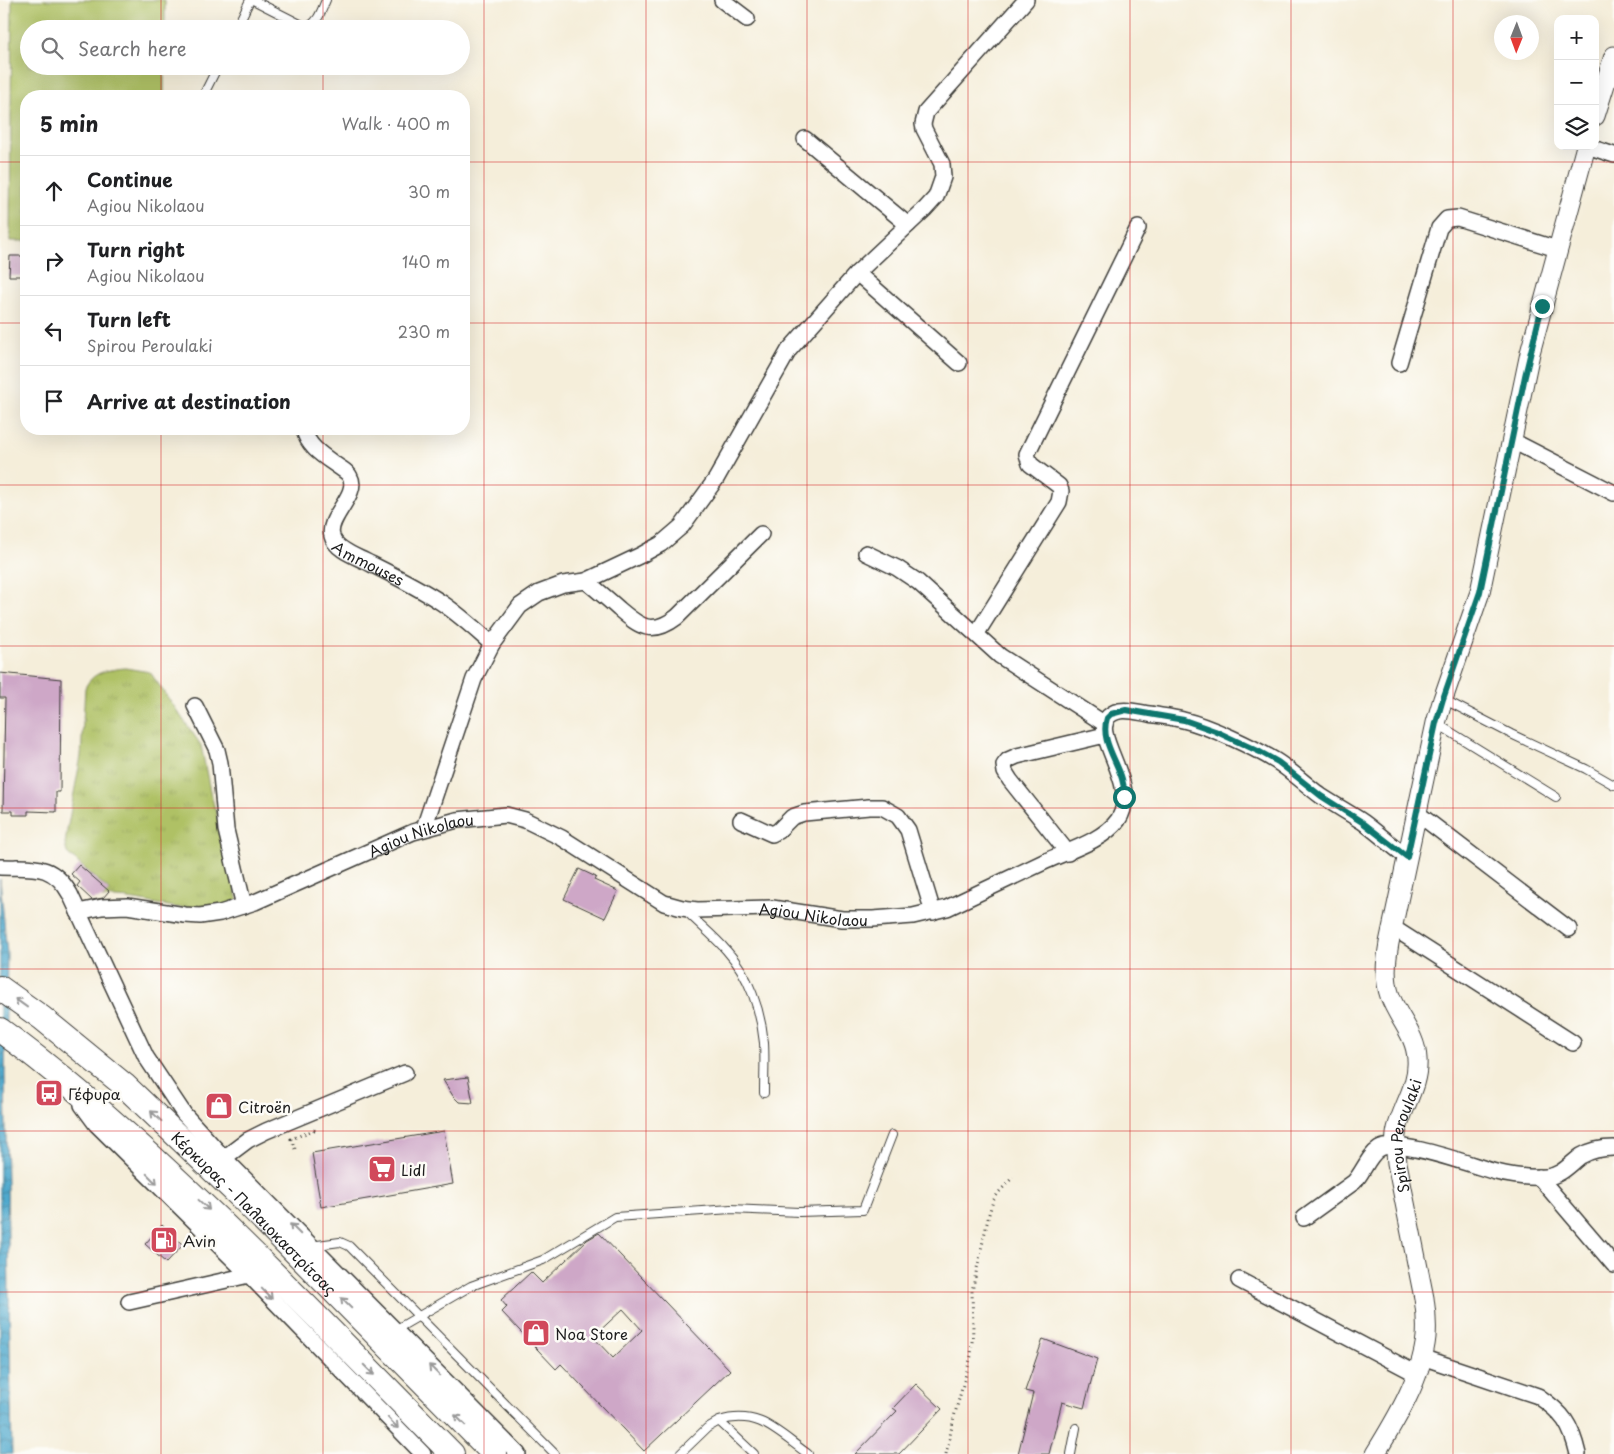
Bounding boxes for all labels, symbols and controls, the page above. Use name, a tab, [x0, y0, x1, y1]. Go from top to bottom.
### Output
north arrow	[1494, 15, 1539, 60]
map controls	[1554, 15, 1599, 150]
button: +	[1554, 15, 1599, 60]
search box	[20, 20, 470, 75]
icon: search	[38, 34, 66, 62]
text: Search here	[78, 34, 187, 62]
button: −	[1554, 60, 1599, 105]
button: layers	[1554, 105, 1599, 150]
text: 5 min	[40, 107, 98, 139]
text: Walk · 400 m	[342, 111, 450, 135]
text: Continue	[87, 165, 173, 193]
icon: ahead	[40, 177, 68, 205]
text: 30 m	[408, 179, 450, 203]
text: Agiou Nikolaou	[87, 193, 204, 217]
text: Turn right	[87, 235, 185, 263]
icon: right	[40, 247, 68, 275]
text: 140 m	[402, 249, 450, 273]
text: Agiou Nikolaou	[87, 263, 204, 287]
route end	[1531, 295, 1554, 318]
text: Turn left	[87, 305, 171, 333]
icon: left	[40, 317, 68, 345]
text: 230 m	[398, 319, 450, 343]
text: Spirou Peroulaki	[87, 333, 213, 357]
icon: arrive	[40, 387, 68, 415]
text: Arrive at destination	[87, 387, 291, 415]
street label: Ammouses	[328, 534, 408, 590]
route start	[1113, 786, 1136, 809]
street label: Agiou Nikolaou	[364, 807, 475, 862]
street label: Agiou Nikolaou	[758, 896, 868, 931]
one-way arrow	[14, 998, 28, 1008]
street label: Spirou Peroulaki	[1384, 1076, 1426, 1195]
bus stop icon: Γέφυρα	[34, 1078, 64, 1108]
place label: Γέφυρα	[68, 1082, 121, 1105]
shop icon: Citroën	[204, 1091, 234, 1121]
place label: Citroën	[238, 1095, 291, 1118]
one-way arrow	[149, 1110, 162, 1121]
street label: Κέρκυρας - Παλαιοκαστρίτσας	[167, 1125, 343, 1300]
supermarket icon: Lidl	[367, 1154, 397, 1184]
place label: Lidl	[401, 1158, 426, 1181]
one-way arrow	[146, 1173, 158, 1185]
one-way arrow	[198, 1199, 211, 1211]
one-way arrow	[289, 1223, 301, 1235]
fuel station icon: Avin	[149, 1225, 179, 1255]
place label: Avin	[183, 1229, 216, 1252]
one-way arrow	[261, 1288, 273, 1300]
one-way arrow	[340, 1297, 352, 1310]
shop icon: Noa Store	[521, 1318, 551, 1348]
place label: Noa Store	[555, 1322, 628, 1345]
one-way arrow	[362, 1363, 374, 1375]
one-way arrow	[428, 1363, 440, 1376]
one-way arrow	[454, 1413, 466, 1426]
one-way arrow	[386, 1417, 399, 1429]

